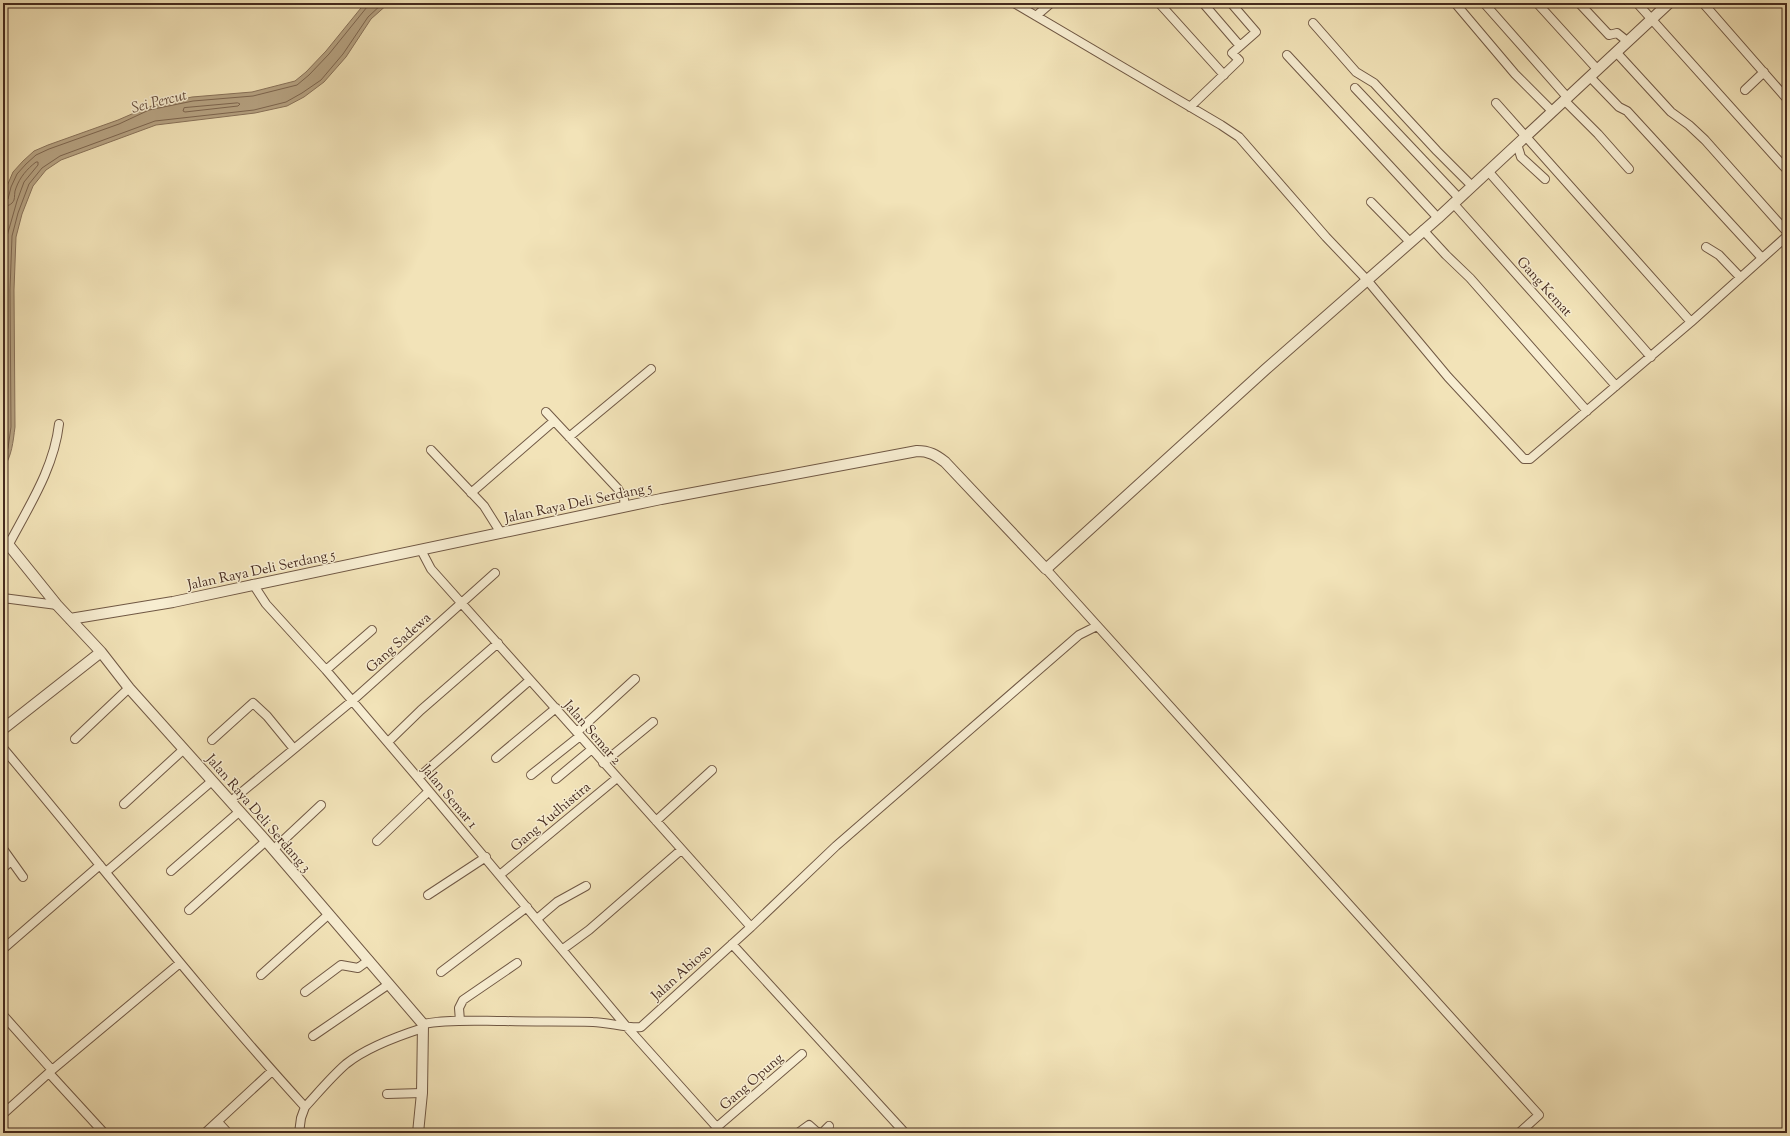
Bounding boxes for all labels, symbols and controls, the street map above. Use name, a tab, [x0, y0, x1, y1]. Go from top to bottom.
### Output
water label: Sei Percut	[129, 85, 190, 119]
street label: Gang Kemat	[1511, 253, 1576, 322]
street label: Jalan Raya Deli Serdang 5	[502, 478, 654, 530]
street label: Jalan Raya Deli Serdang 5	[185, 545, 337, 597]
street label: Gang Sadewa	[362, 608, 437, 678]
street label: Jalan Semar 2	[557, 696, 625, 770]
street label: Jalan Raya Deli Serdang 3	[200, 750, 315, 878]
street label: Jalan Semar 1	[415, 760, 481, 834]
street label: Gang Yudhistira	[507, 778, 596, 857]
street label: Jalan Abioso	[647, 940, 717, 1007]
street label: Gang Opung	[716, 1049, 789, 1116]

